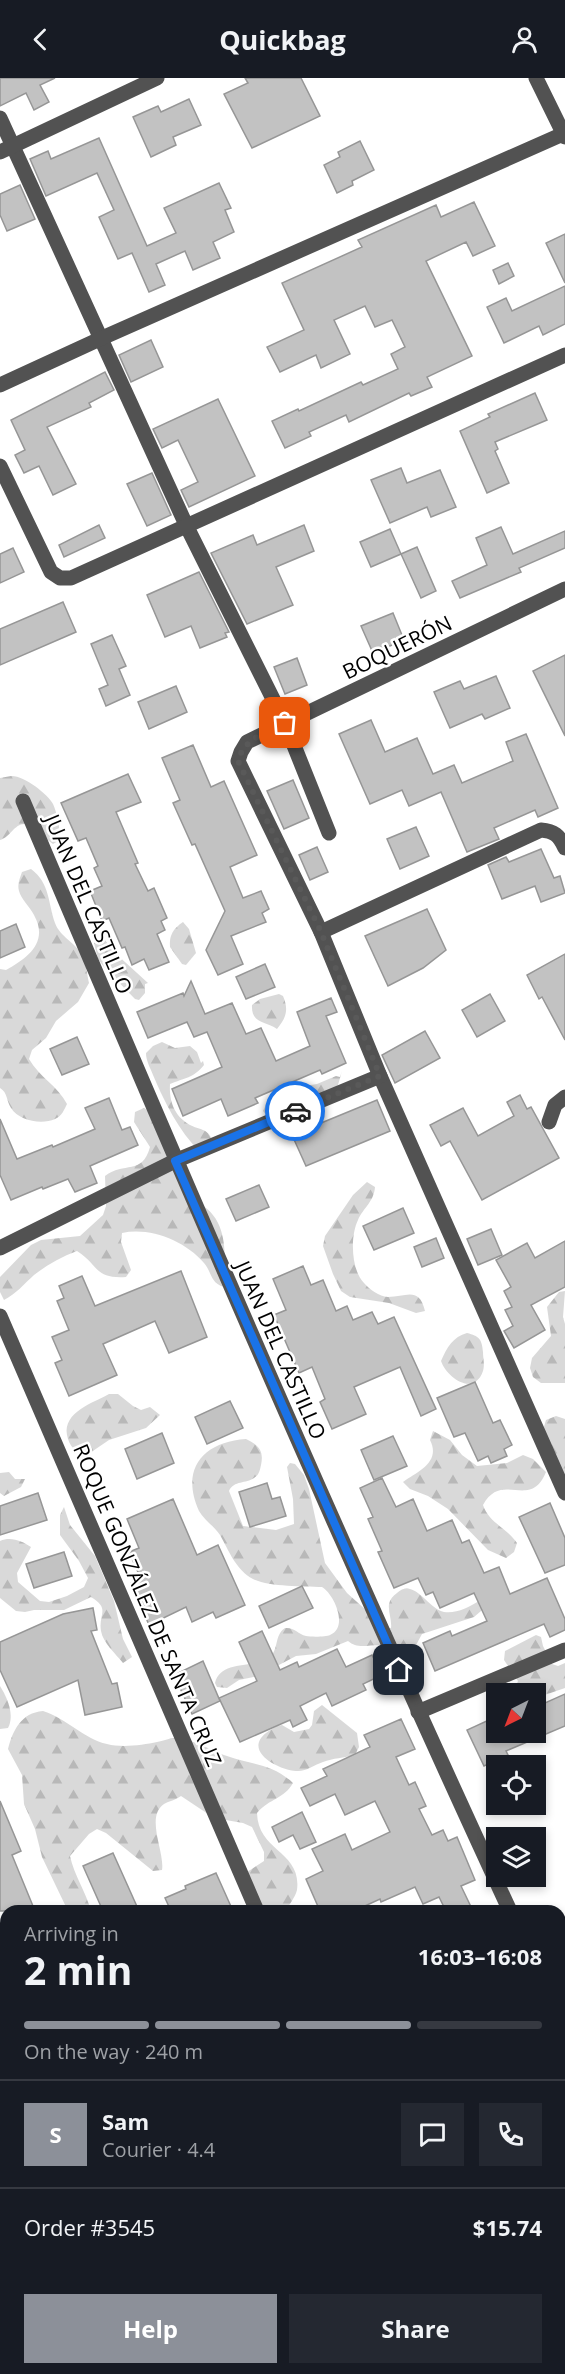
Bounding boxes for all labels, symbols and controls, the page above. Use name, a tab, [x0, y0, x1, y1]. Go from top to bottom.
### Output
text: Quickbag	[219, 21, 346, 58]
icon: back	[24, 23, 57, 56]
icon: person	[508, 23, 541, 56]
street label: BOQUERÓN	[338, 608, 456, 686]
pin	[259, 697, 310, 748]
icon: bag	[268, 706, 301, 739]
street label: JUAN DEL CASTILLO	[38, 808, 140, 998]
courier	[265, 1081, 325, 1141]
icon: car	[279, 1095, 312, 1128]
street label: JUAN DEL CASTILLO	[228, 1255, 333, 1444]
street label: ROQUE GONZÁLEZ DE SANTA CRUZ	[67, 1440, 229, 1770]
pin	[373, 1644, 424, 1695]
icon: home	[382, 1653, 415, 1686]
north arrow	[486, 1683, 546, 1743]
map controls	[486, 1683, 546, 1887]
button: locate	[486, 1755, 546, 1815]
button: layers	[486, 1827, 546, 1887]
text: Arriving in	[24, 1920, 119, 1947]
text: 16:03–16:08	[418, 1941, 542, 1971]
text: 2 min	[24, 1943, 132, 1996]
text: On the way · 240 m	[24, 2038, 203, 2065]
button: chat	[401, 2103, 464, 2166]
button: phone	[479, 2103, 542, 2166]
text: Sam	[102, 2106, 149, 2136]
text: S	[49, 2119, 62, 2149]
text: Courier · 4.4	[102, 2136, 215, 2163]
text: Order #3545	[24, 2212, 155, 2242]
text: $15.74	[473, 2212, 542, 2242]
button: Help	[24, 2294, 277, 2363]
button: Share	[289, 2294, 542, 2363]

